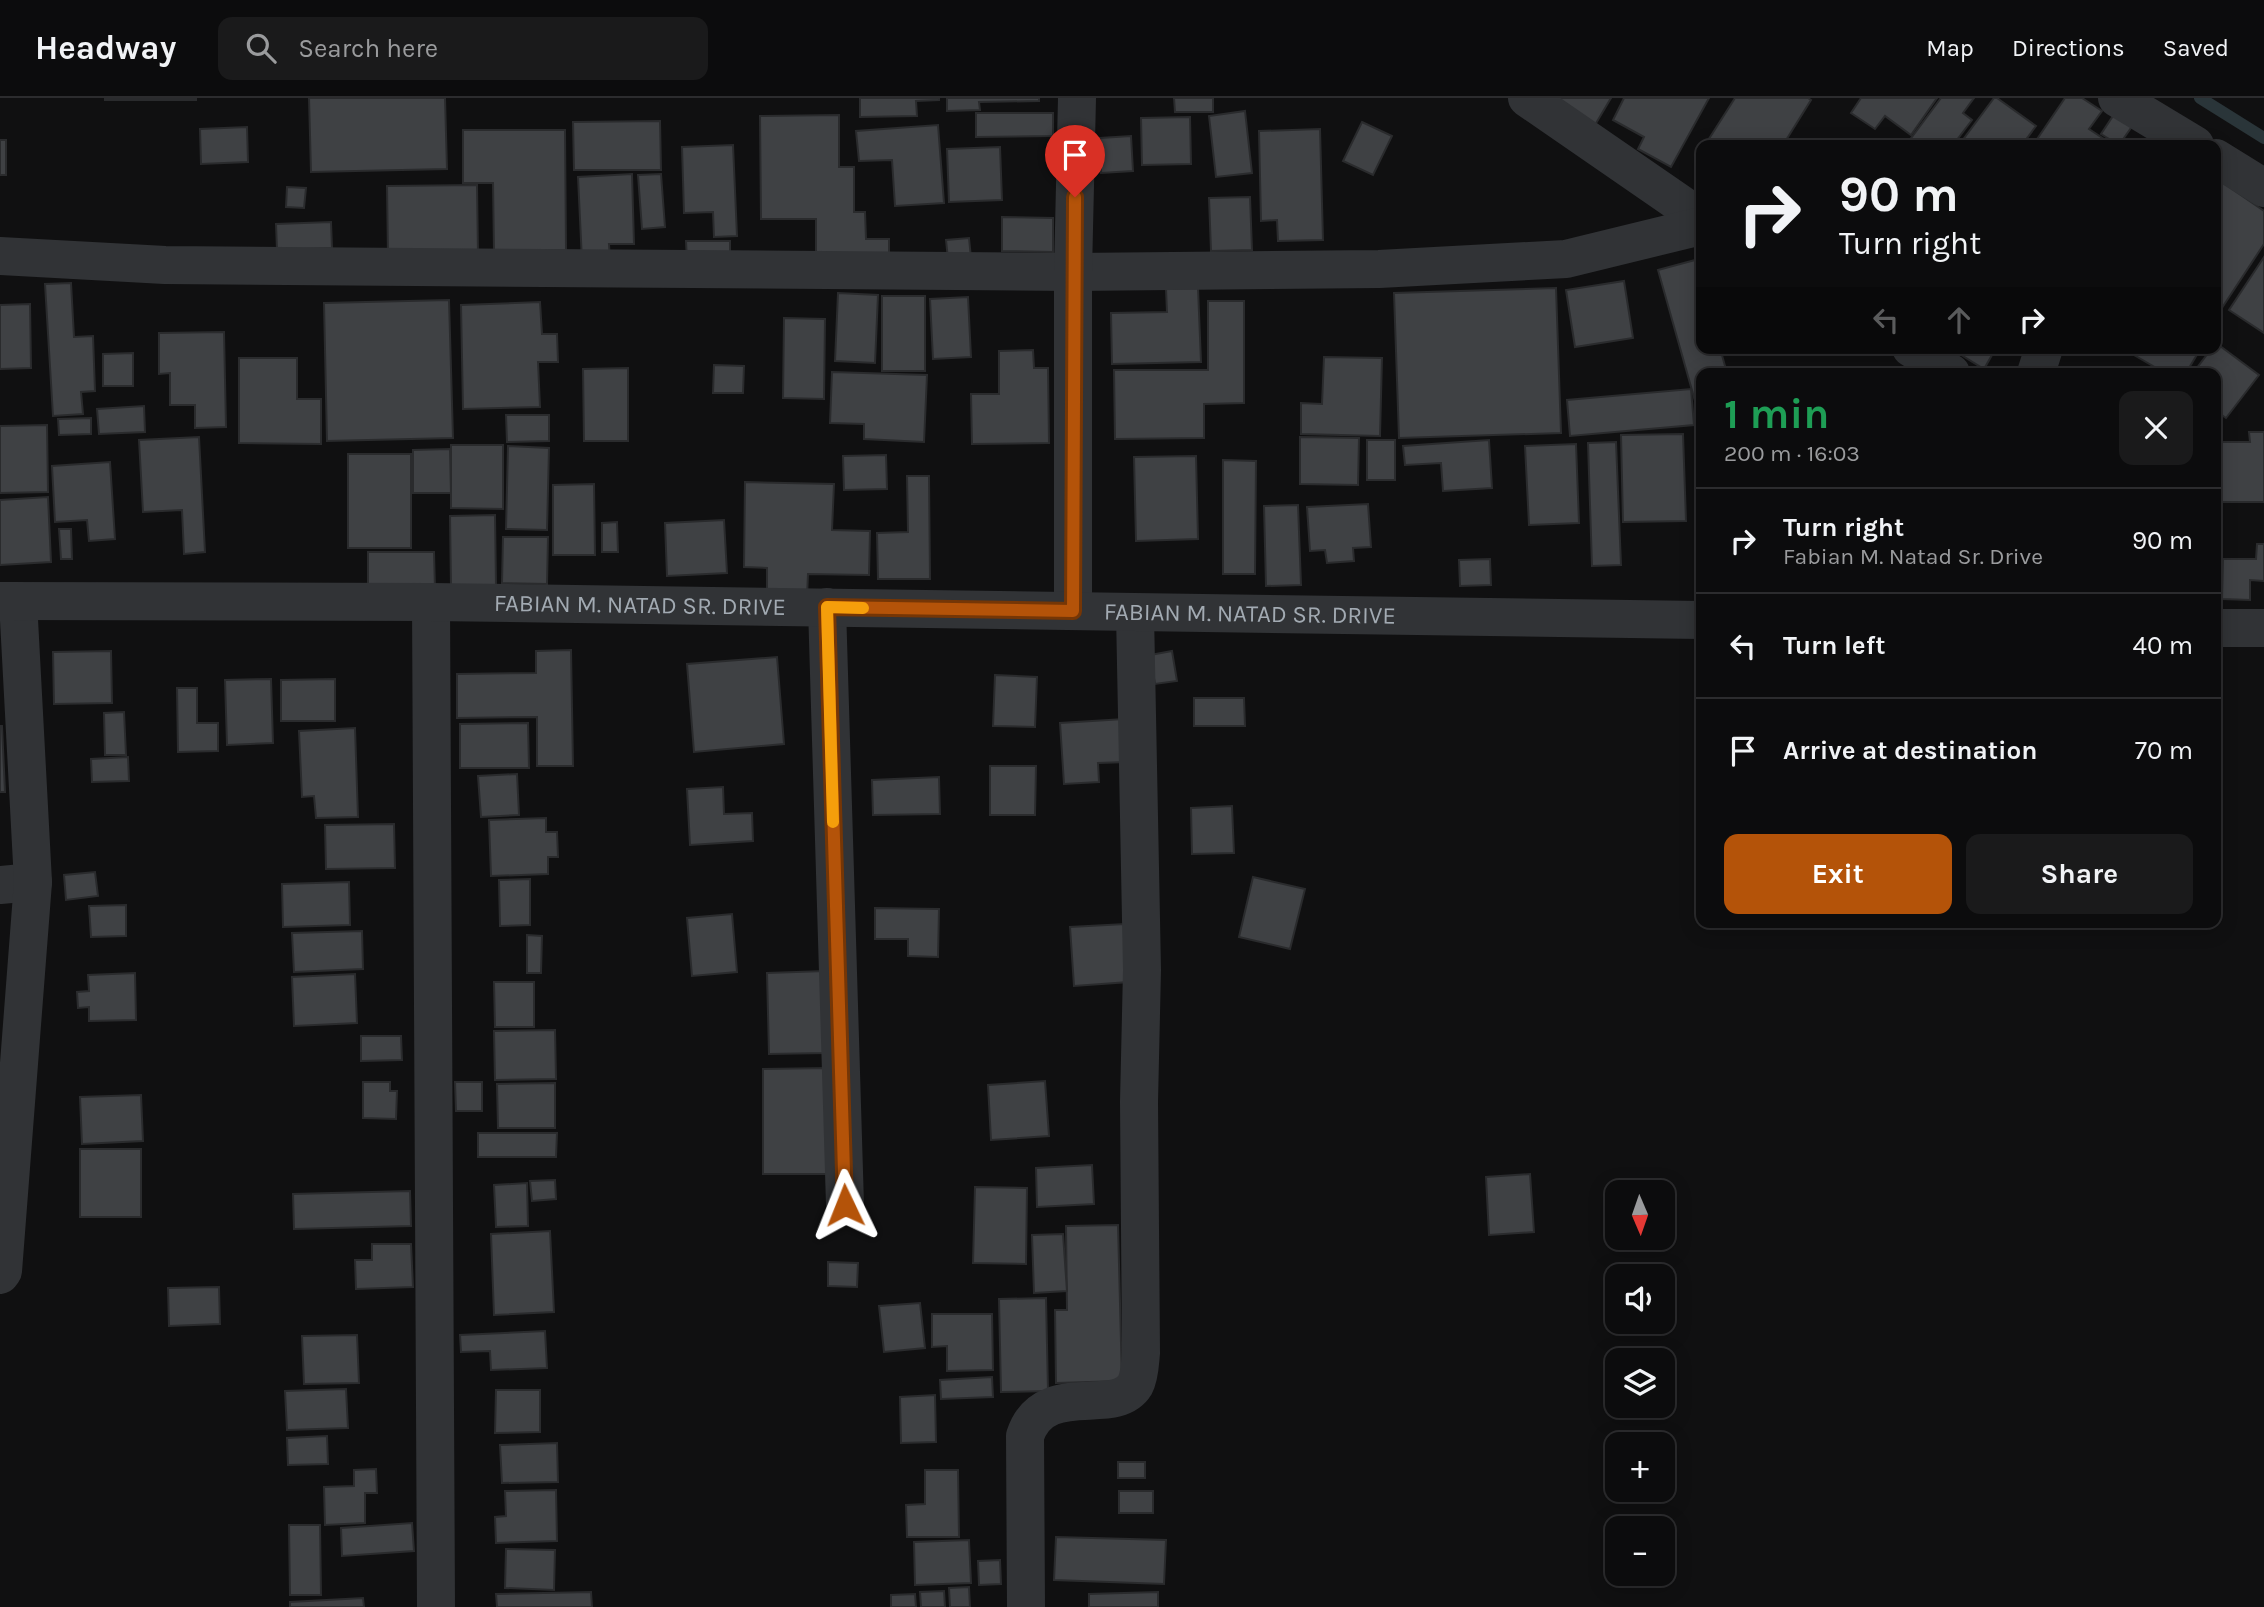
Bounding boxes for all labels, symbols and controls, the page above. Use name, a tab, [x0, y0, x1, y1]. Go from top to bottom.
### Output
search box	[218, 17, 708, 80]
text: Headway	[35, 29, 176, 67]
icon: search	[242, 29, 280, 67]
text: Search here	[298, 33, 438, 64]
text: Map	[1926, 34, 1974, 62]
text: Directions	[2012, 34, 2125, 62]
text: Saved	[2163, 34, 2229, 62]
pin	[1045, 125, 1105, 197]
icon: arrive	[1056, 136, 1094, 174]
text: 90 m	[1839, 166, 1959, 223]
icon: right	[1724, 168, 1815, 259]
text: Turn right	[1839, 225, 1981, 262]
icon: left	[1867, 301, 1905, 339]
icon: ahead	[1940, 301, 1978, 339]
icon: right	[2013, 301, 2051, 339]
text: 1 min	[1724, 389, 1829, 439]
button: close	[2119, 391, 2193, 465]
text: 200 m · 16:03	[1724, 440, 1860, 467]
text: Turn right	[1783, 512, 1904, 543]
icon: right	[1724, 522, 1762, 560]
text: 90 m	[2132, 525, 2193, 556]
text: Fabian M. Natad Sr. Drive	[1783, 543, 2043, 570]
street label: FABIAN M. NATAD SR. DRIVE	[494, 589, 786, 621]
street label: FABIAN M. NATAD SR. DRIVE	[1104, 598, 1396, 630]
icon: left	[1724, 627, 1762, 665]
text: Turn left	[1783, 630, 1885, 661]
text: 40 m	[2133, 630, 2193, 661]
icon: arrive	[1724, 732, 1762, 770]
text: Arrive at destination	[1783, 735, 2037, 766]
text: 70 m	[2135, 735, 2193, 766]
button: Exit	[1724, 834, 1952, 914]
button: Share	[1966, 834, 2193, 914]
position arrow	[808, 1168, 882, 1242]
north arrow	[1605, 1180, 1675, 1250]
map controls	[1605, 1180, 1675, 1586]
button: sound	[1605, 1264, 1675, 1334]
button: layers	[1605, 1348, 1675, 1418]
button: +	[1605, 1432, 1675, 1502]
button: −	[1605, 1516, 1675, 1586]

